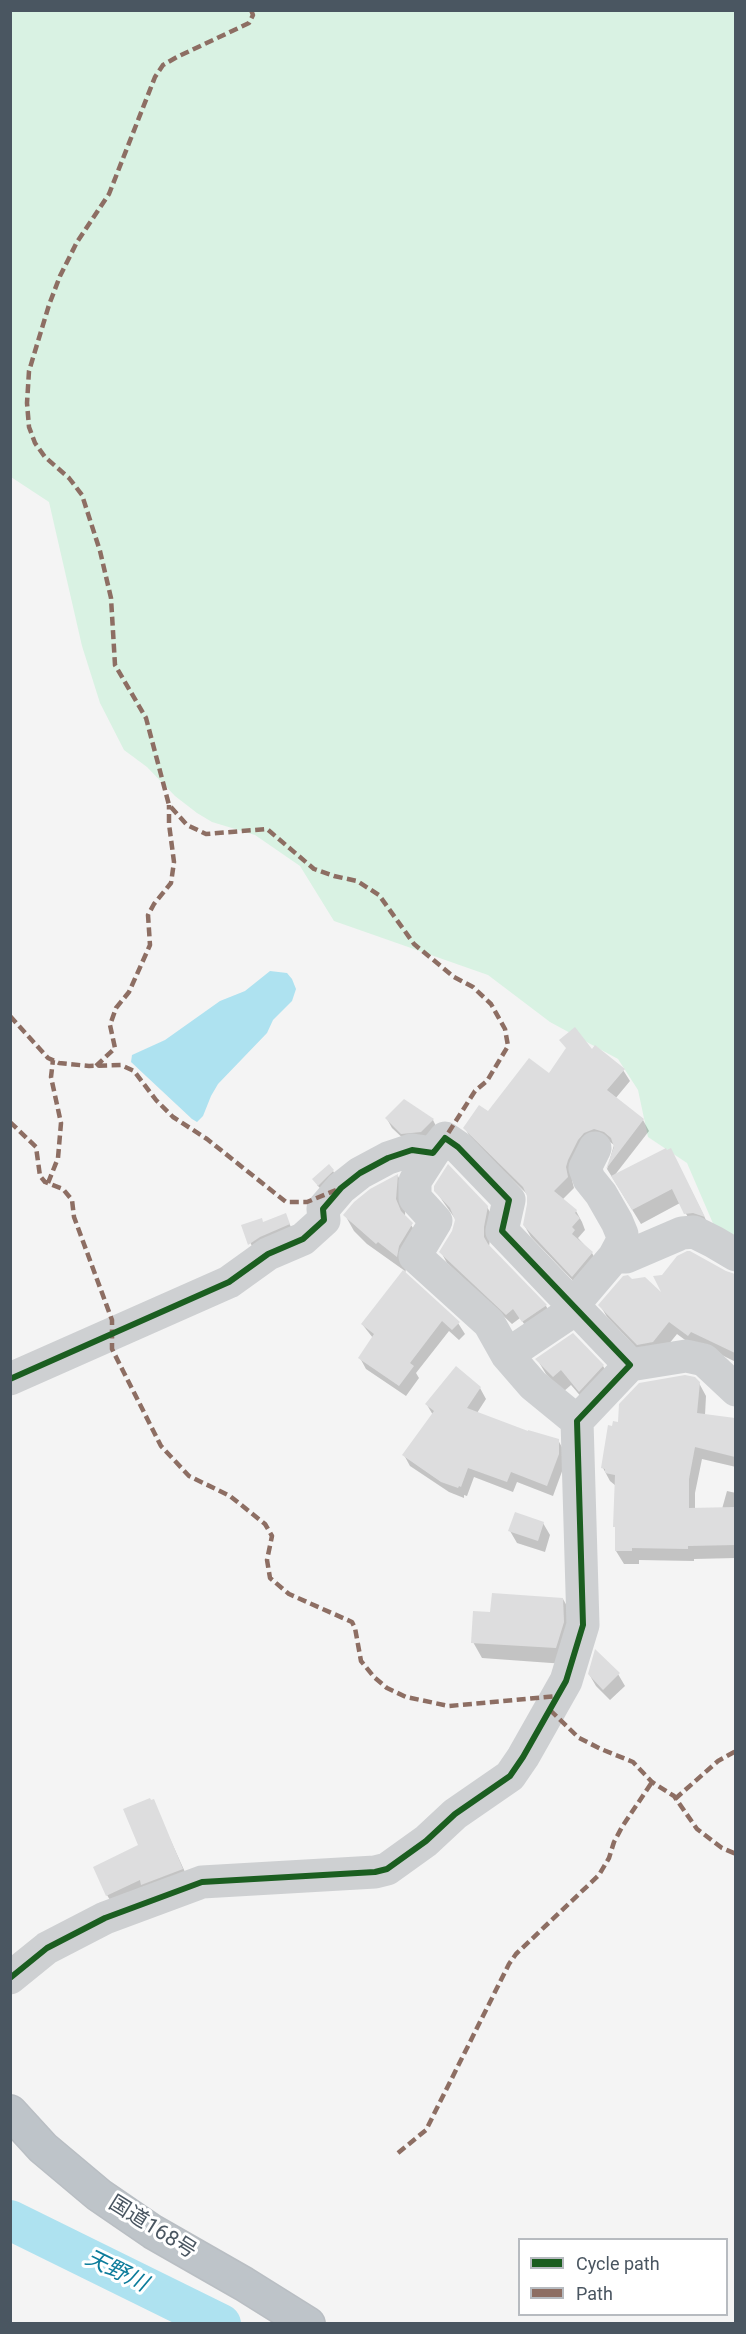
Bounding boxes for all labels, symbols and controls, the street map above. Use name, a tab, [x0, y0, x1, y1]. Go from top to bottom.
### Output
street label: 国道168号	[104, 2191, 200, 2265]
legend	[518, 2238, 728, 2316]
water label: 天野川	[81, 2246, 151, 2298]
text: Cycle path	[576, 2253, 660, 2274]
text: Path	[576, 2283, 613, 2304]

